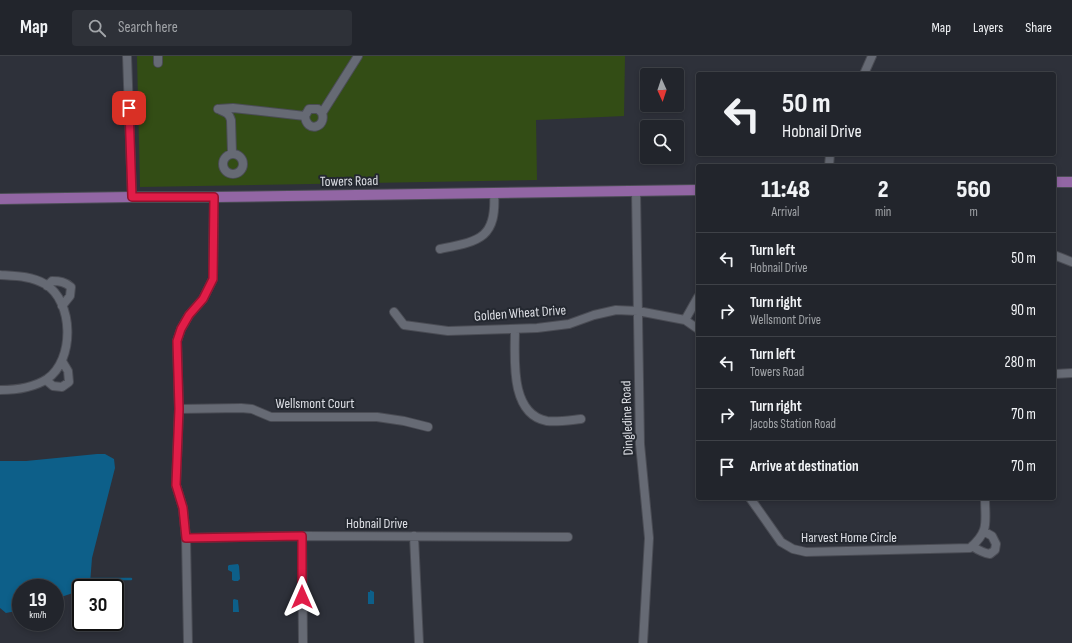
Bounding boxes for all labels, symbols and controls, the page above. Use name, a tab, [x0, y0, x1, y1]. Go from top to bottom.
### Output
search box	[72, 10, 352, 46]
text: Map	[20, 16, 48, 39]
icon: search	[86, 17, 108, 39]
text: Search here	[118, 18, 178, 37]
text: Map	[931, 19, 951, 36]
text: Layers	[973, 19, 1003, 36]
text: Share	[1025, 19, 1052, 36]
north arrow	[640, 68, 684, 112]
map controls	[640, 68, 684, 164]
text: 50 m	[782, 87, 831, 120]
icon: left	[716, 88, 768, 140]
pin	[112, 91, 146, 125]
icon: arrive	[118, 97, 140, 119]
button: search	[640, 120, 684, 164]
text: Hobnail Drive	[782, 121, 862, 142]
street label: Towers Road	[320, 172, 378, 190]
text: 11:48	[761, 175, 810, 204]
text: 2	[878, 175, 889, 204]
text: 560	[957, 175, 991, 204]
text: Arrival	[772, 204, 800, 220]
text: min	[875, 204, 891, 220]
text: m	[970, 204, 978, 220]
text: Turn left	[750, 241, 795, 260]
icon: left	[716, 248, 738, 270]
text: 50 m	[1011, 249, 1036, 268]
text: Hobnail Drive	[750, 260, 808, 276]
text: Turn right	[750, 293, 802, 312]
icon: right	[716, 300, 738, 322]
street label: Golden Wheat Drive	[473, 301, 567, 325]
text: 90 m	[1011, 301, 1036, 320]
text: Wellsmont Drive	[750, 312, 821, 328]
text: Turn left	[750, 345, 795, 364]
icon: left	[716, 352, 738, 374]
text: 280 m	[1005, 353, 1036, 372]
text: Towers Road	[750, 364, 804, 380]
street label: Dingledine Road	[617, 380, 637, 456]
street label: Wellsmont Court	[276, 395, 354, 412]
text: Turn right	[750, 397, 802, 416]
icon: right	[716, 404, 738, 426]
text: 70 m	[1011, 405, 1036, 424]
text: Jacobs Station Road	[750, 416, 836, 432]
icon: arrive	[716, 456, 738, 478]
text: Arrive at destination	[750, 457, 859, 476]
text: 70 m	[1011, 457, 1036, 476]
street label: Hobnail Drive	[346, 515, 408, 532]
street label: Harvest Home Circle	[801, 529, 897, 546]
position arrow	[281, 576, 323, 618]
speed limit sign: 30	[72, 579, 124, 631]
text: 19	[29, 588, 47, 612]
text: km/h	[29, 609, 47, 621]

